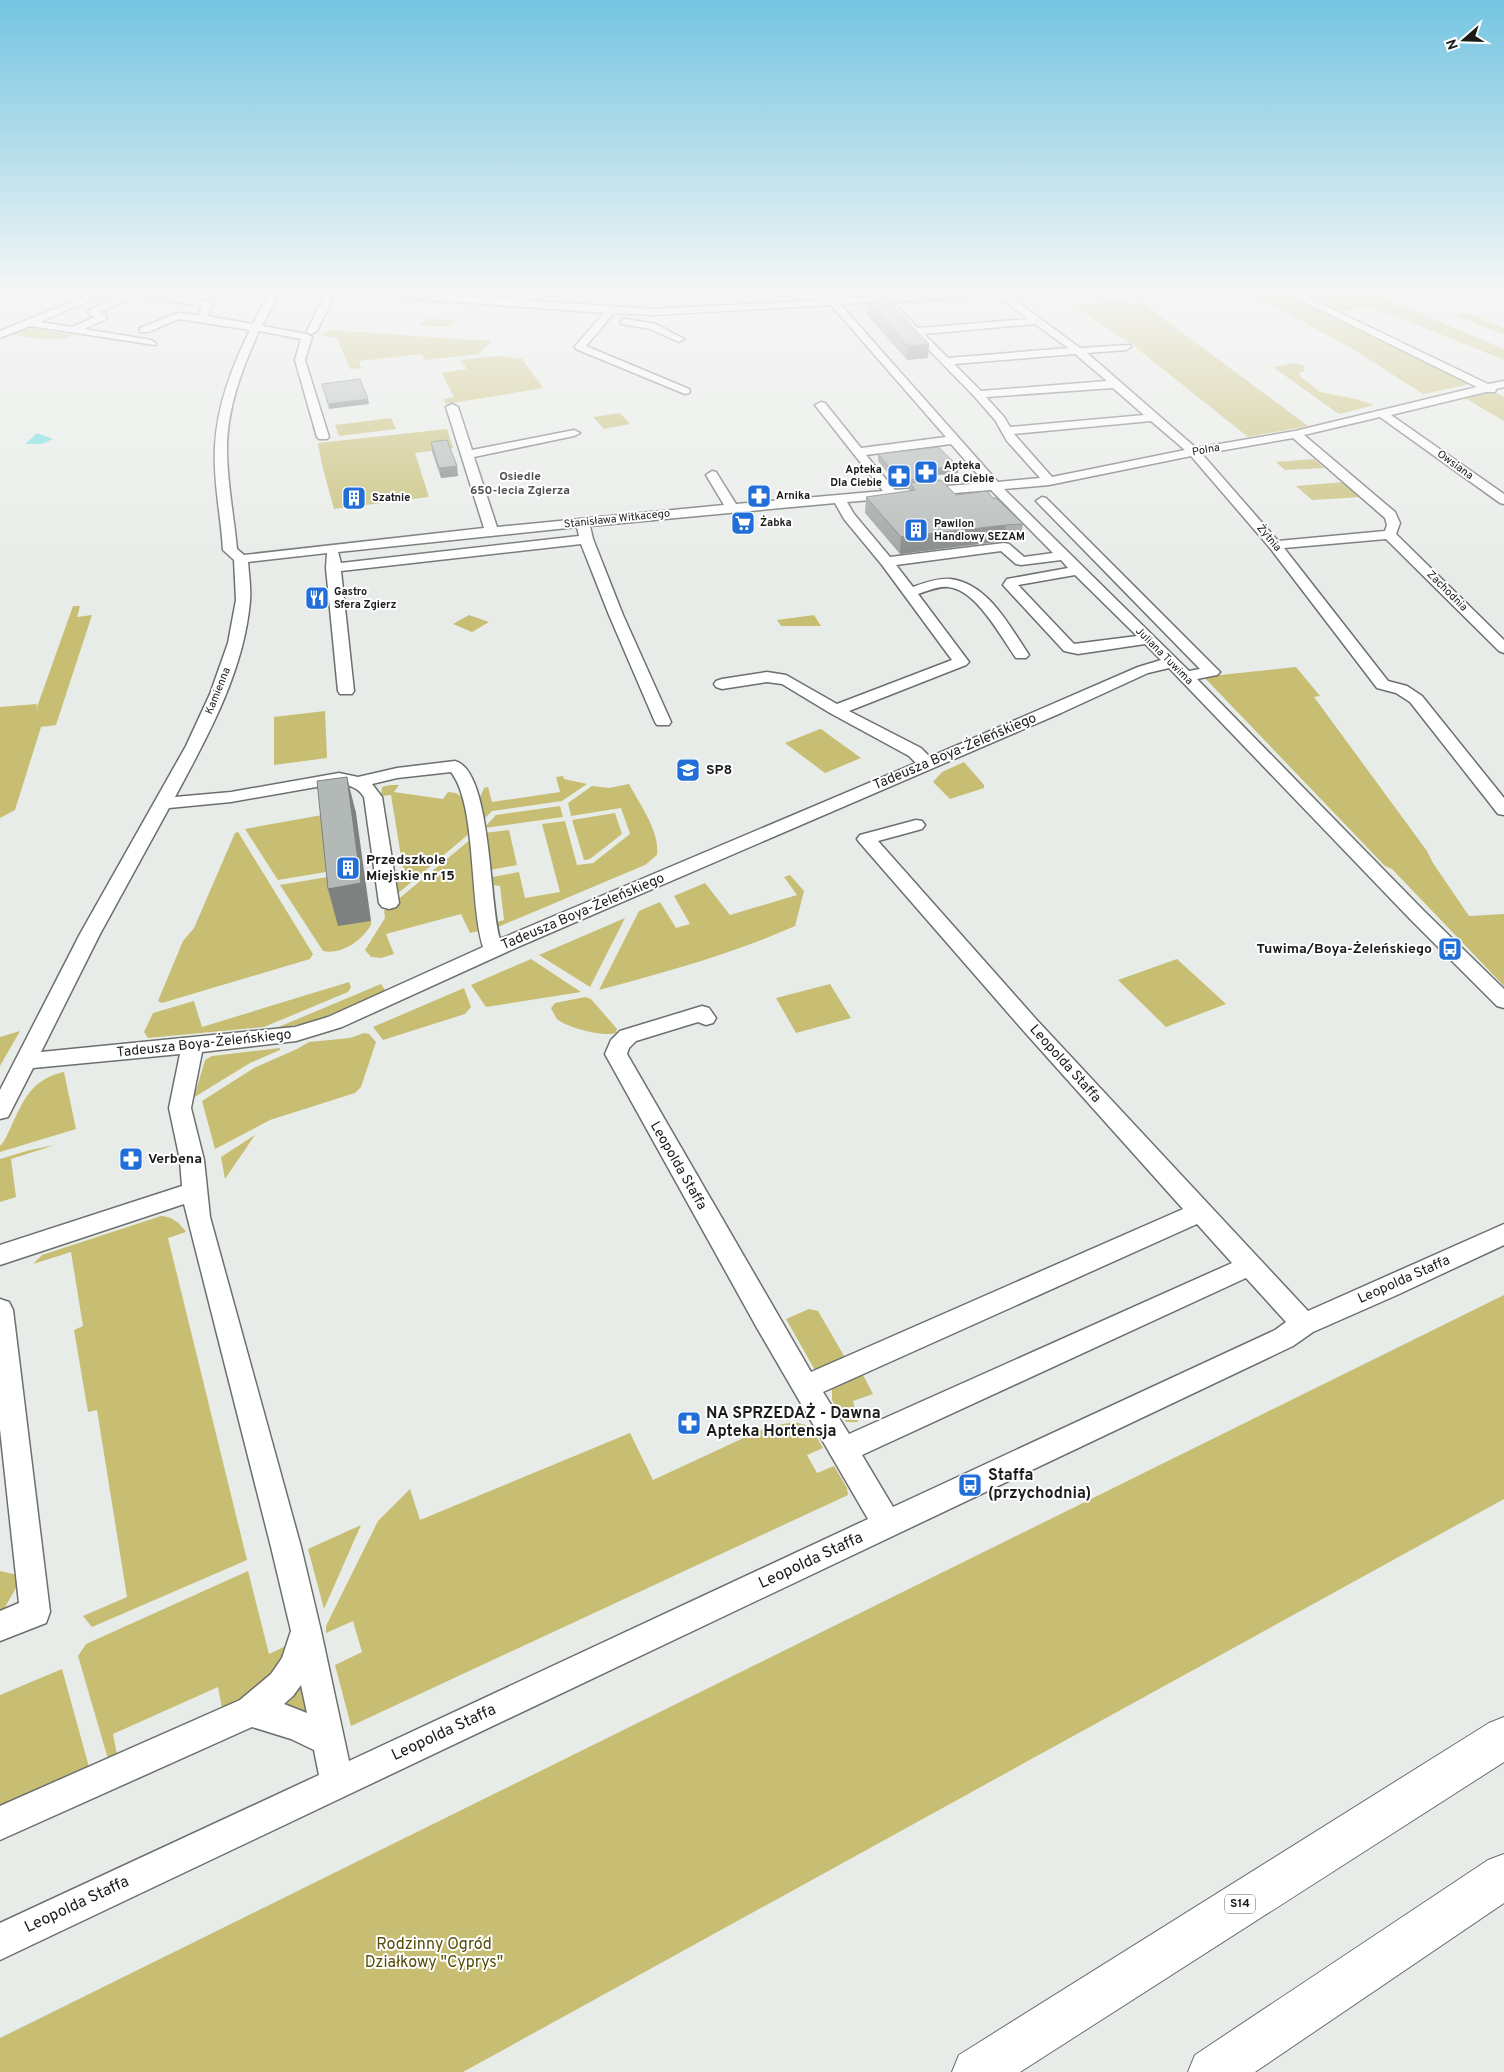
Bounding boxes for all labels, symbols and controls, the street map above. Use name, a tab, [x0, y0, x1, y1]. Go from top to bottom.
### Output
north arrow	[1439, 15, 1489, 65]
text: N	[1443, 36, 1463, 52]
street label: Polna	[1191, 441, 1221, 459]
street label: Owsiana	[1434, 447, 1476, 483]
pharmacy icon: Apteka dla Ciebie	[913, 459, 939, 485]
place label: Apteka dla Ciebie	[944, 459, 994, 486]
place label: Apteka Dla Ciebie	[830, 463, 882, 490]
pharmacy icon: Apteka Dla Ciebie	[886, 463, 912, 489]
district label: Osiedle 650-lecia Zgierza	[470, 469, 570, 499]
pharmacy icon: Arnika	[746, 483, 772, 509]
building icon: Szatnie	[341, 485, 367, 511]
place label: Arnika	[776, 489, 810, 503]
place label: Szatnie	[372, 491, 410, 505]
street label: Stanisława Witkacego	[563, 506, 671, 532]
supermarket icon: Żabka	[730, 510, 756, 536]
place label: Żabka	[760, 515, 792, 530]
building icon: Pawilon Handlowy SEZAM	[903, 517, 929, 543]
place label: Pawilon Handlowy SEZAM	[934, 517, 1025, 544]
street label: Żytnia	[1254, 521, 1285, 555]
street label: Zachodnia	[1424, 568, 1471, 615]
restaurant icon: Gastro Sfera Zgierz	[304, 585, 330, 611]
place label: Gastro Sfera Zgierz	[334, 585, 397, 612]
street label: Juliana Tuwima	[1132, 624, 1196, 688]
street label: Kamienna	[202, 665, 234, 717]
street label: Tadeusza Boya-Żeleńskiego	[870, 709, 1039, 794]
school or university icon: SP8	[675, 757, 701, 783]
place label: SP8	[706, 762, 732, 779]
place label: Przedszkole Miejskie nr 15	[366, 852, 455, 885]
building icon: Przedszkole Miejskie nr 15	[335, 855, 361, 881]
street label: Tadeusza Boya-Żeleńskiego	[498, 869, 667, 954]
bus stop icon: Tuwima/Boya-Żeleńskiego	[1437, 936, 1463, 962]
place label: Tuwima/Boya-Żeleńskiego	[1257, 941, 1432, 958]
street label: Leopolda Staffa	[1026, 1022, 1104, 1106]
street label: Tadeusza Boya-Żeleńskiego	[116, 1025, 293, 1062]
street label: Leopolda Staffa	[646, 1119, 710, 1213]
pharmacy icon: Verbena	[118, 1146, 144, 1172]
place label: Verbena	[148, 1151, 202, 1168]
street label: Leopolda Staffa	[1355, 1252, 1453, 1308]
place label: NA SPRZEDAŻ - Dawna Apteka Hortensja	[706, 1402, 881, 1442]
pharmacy icon: NA SPRZEDAŻ - Dawna Apteka Hortensja	[676, 1410, 702, 1436]
place label: Staffa (przychodnia)	[988, 1466, 1091, 1504]
bus stop icon: Staffa (przychodnia)	[957, 1472, 983, 1498]
street label: Leopolda Staffa	[755, 1528, 867, 1594]
street label: Leopolda Staffa	[388, 1700, 500, 1766]
street label: Leopolda Staffa	[21, 1872, 133, 1938]
road number: S14	[1225, 1895, 1255, 1914]
park label: Rodzinny Ogród Działkowy "Cyprys"	[365, 1935, 503, 1973]

